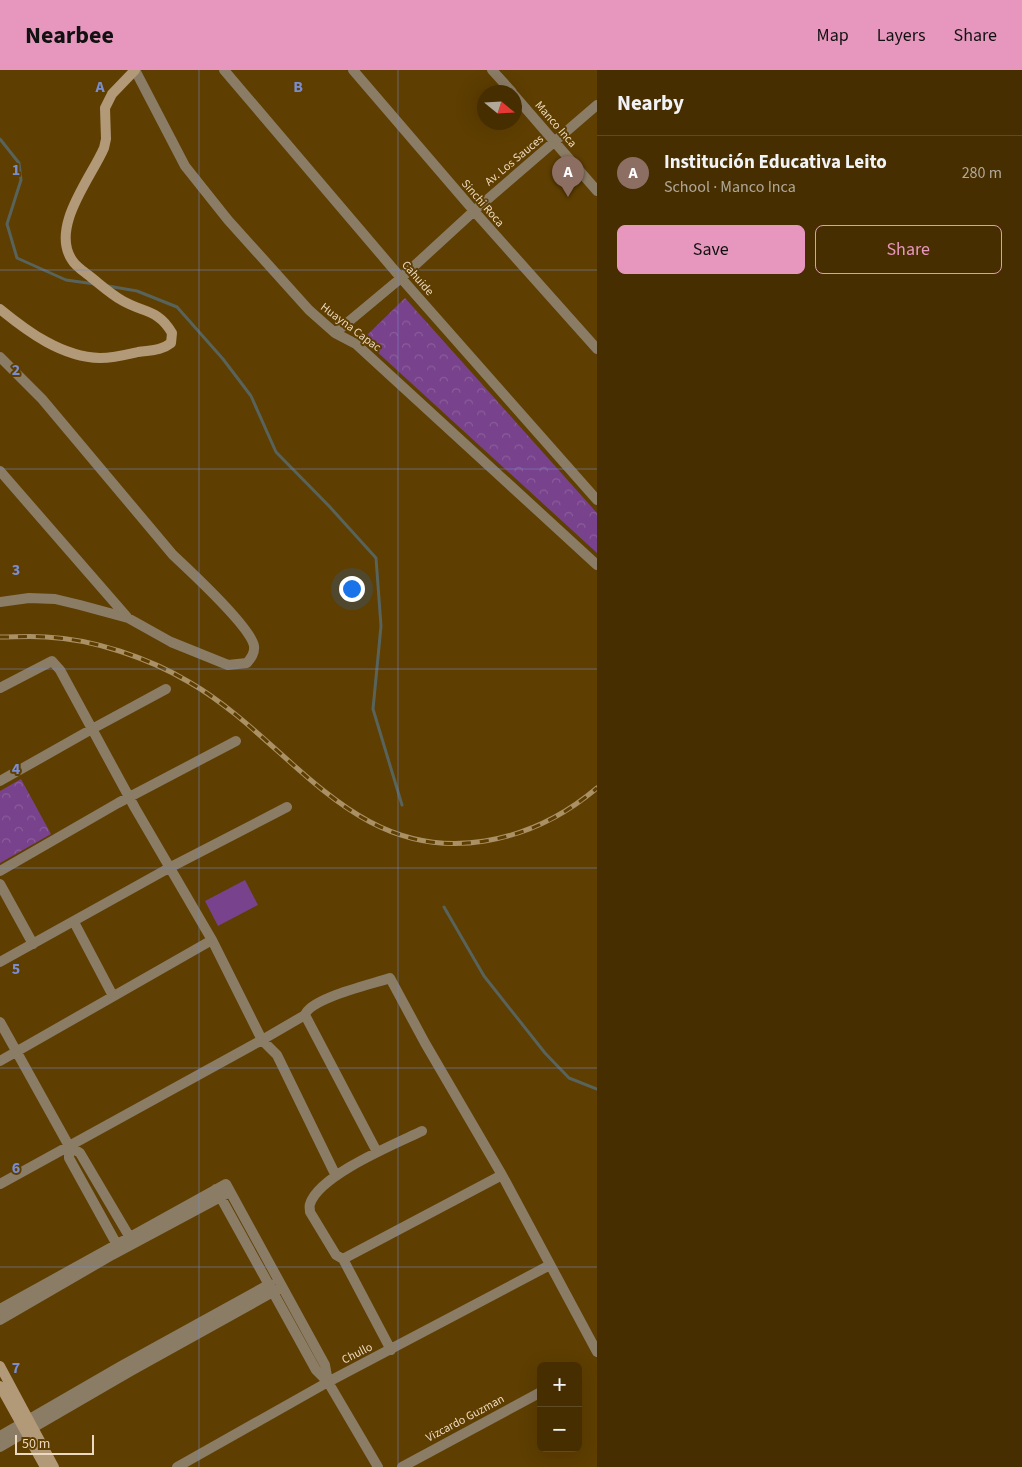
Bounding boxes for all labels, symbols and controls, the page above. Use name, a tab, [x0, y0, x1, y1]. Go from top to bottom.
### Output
text: Nearbee	[25, 18, 114, 53]
text: Map	[817, 23, 849, 48]
text: Layers	[877, 23, 926, 48]
text: Share	[954, 23, 997, 48]
text: A	[94, 76, 105, 98]
text: B	[293, 76, 303, 98]
north arrow	[477, 85, 522, 130]
text: Nearby	[617, 88, 684, 118]
street label: Manco Inca	[531, 97, 581, 151]
street label: Av. Los Sauces	[481, 131, 547, 190]
text: Institución Educativa Leito	[664, 149, 887, 176]
pin: A	[552, 156, 584, 197]
text: 1	[12, 159, 20, 181]
text: A	[628, 162, 638, 184]
text: 280 m	[962, 162, 1002, 184]
street label: Sinchi Roca	[457, 176, 508, 231]
text: School · Manco Inca	[664, 176, 796, 198]
button: Save	[617, 225, 805, 274]
button: Share	[815, 225, 1002, 274]
street label: Cahuide	[398, 257, 438, 300]
street label: Huayna Capac	[317, 299, 385, 356]
text: 2	[12, 359, 20, 381]
text: 3	[12, 559, 20, 581]
your location	[339, 576, 365, 602]
text: 4	[12, 758, 21, 780]
text: 5	[12, 958, 20, 980]
text: 6	[12, 1157, 20, 1179]
street label: Chullo	[339, 1338, 376, 1368]
text: 7	[12, 1357, 20, 1379]
map controls	[537, 1362, 582, 1452]
button: +	[537, 1362, 582, 1407]
street label: Vizcardo Guzman	[423, 1391, 508, 1446]
button: −	[537, 1407, 582, 1452]
scale bar	[15, 1432, 94, 1455]
text: 50 m	[22, 1434, 50, 1454]

